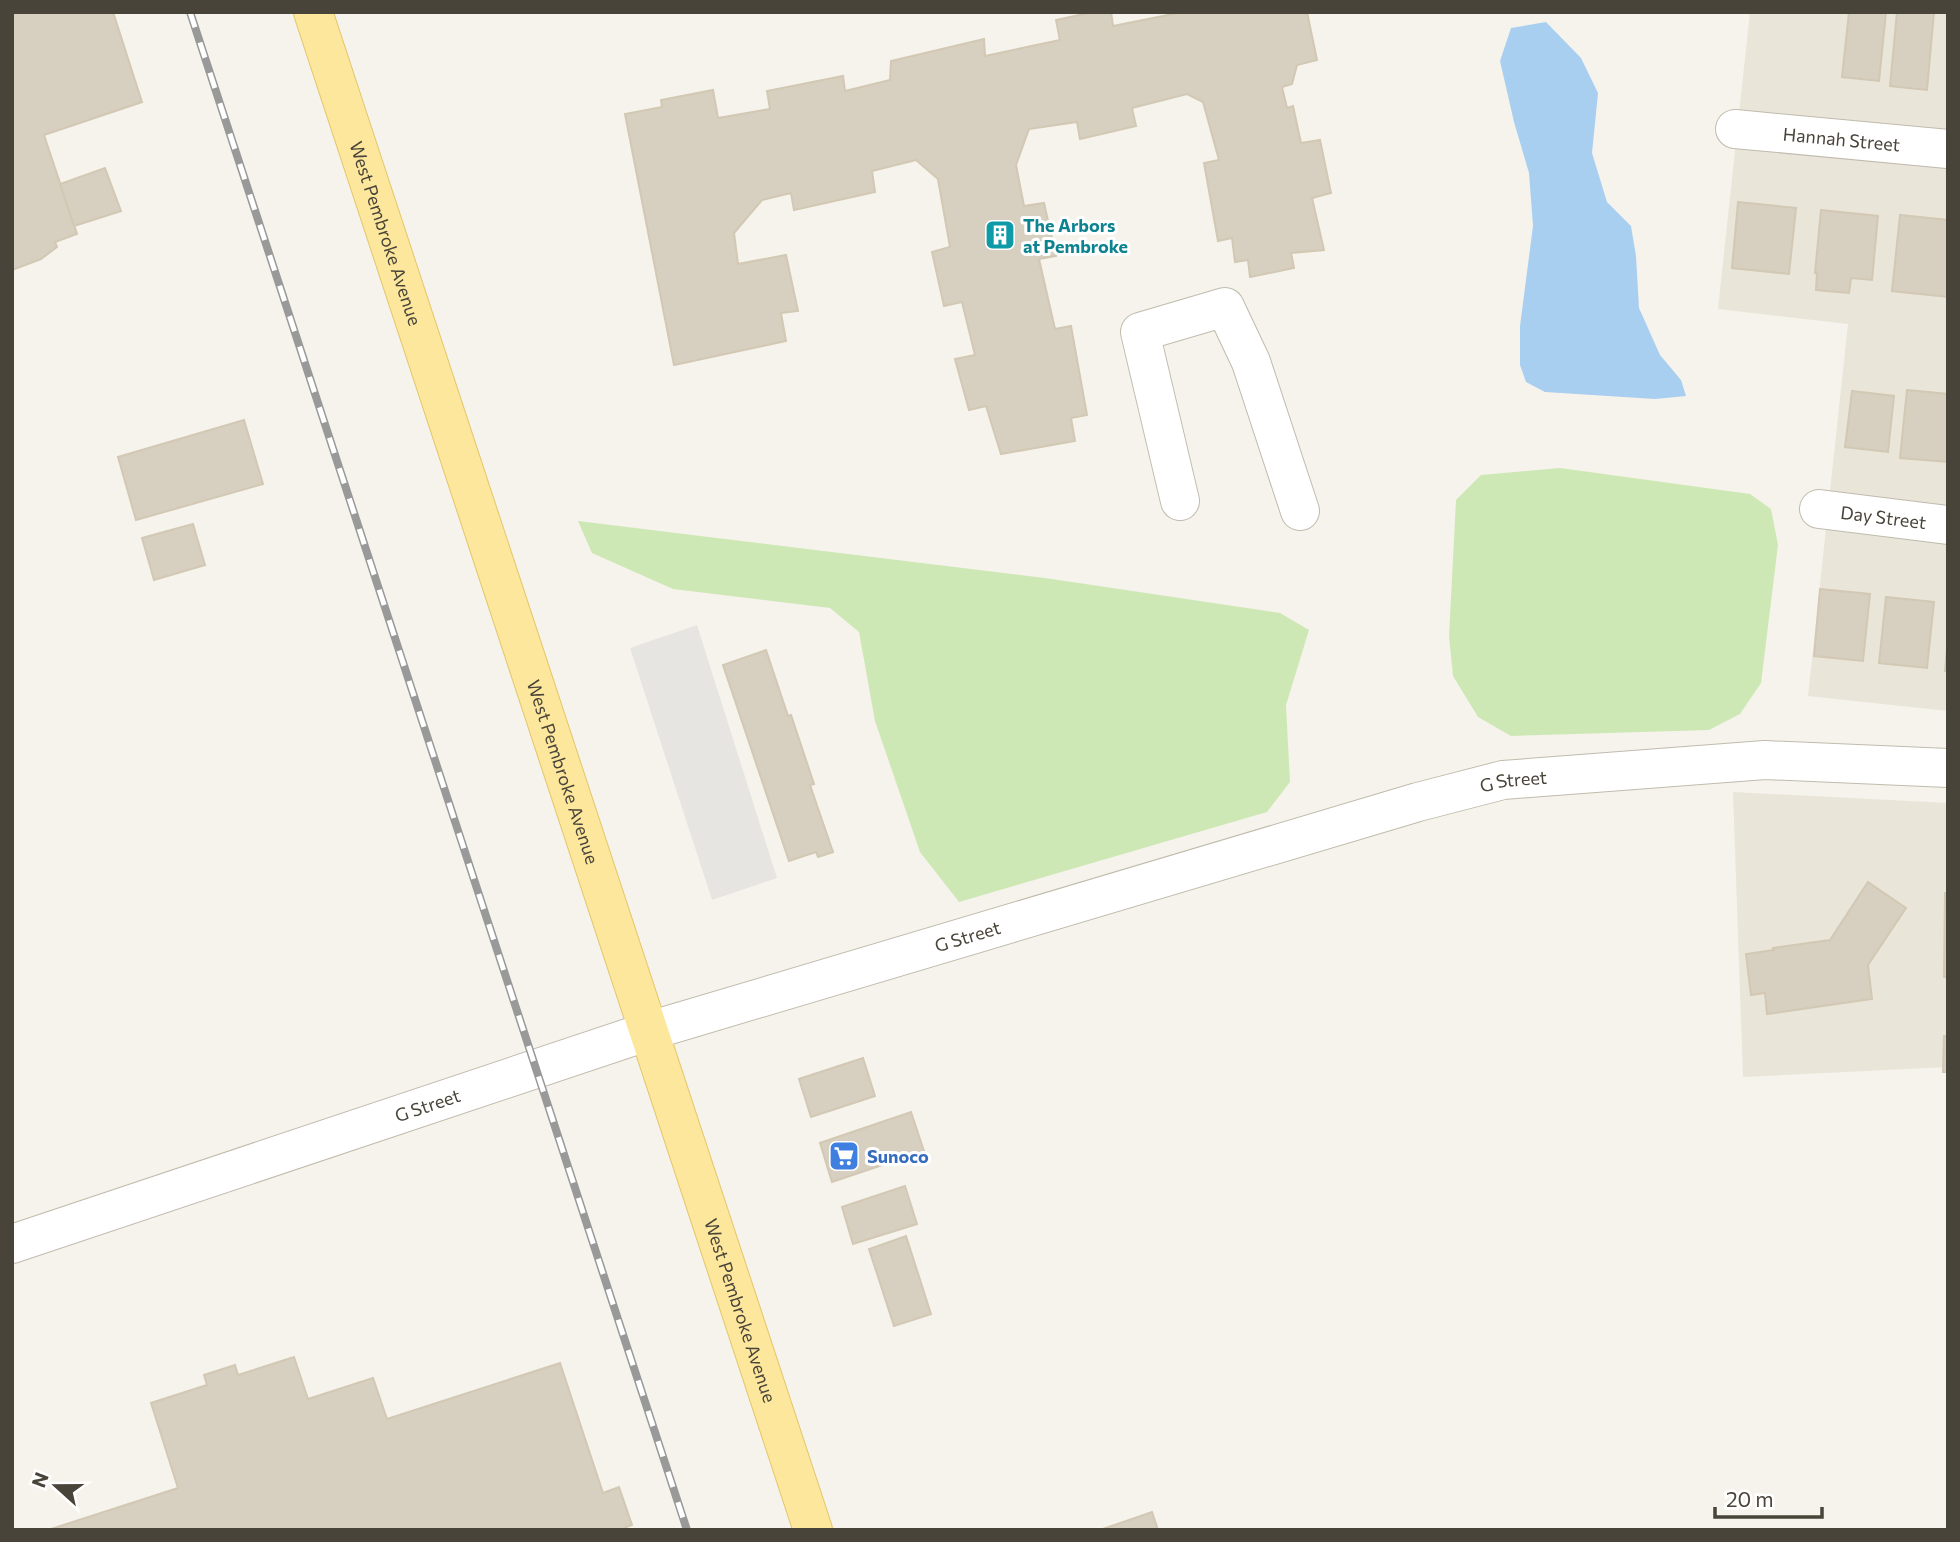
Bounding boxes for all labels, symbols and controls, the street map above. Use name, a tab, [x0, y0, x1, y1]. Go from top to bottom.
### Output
street label: Hannah Street	[1782, 123, 1901, 155]
street label: West Pembroke Avenue	[345, 138, 426, 328]
place label: The Arbors at Pembroke	[1023, 214, 1128, 257]
building icon: The Arbors at Pembroke	[983, 218, 1017, 252]
street label: Day Street	[1839, 501, 1928, 533]
street label: West Pembroke Avenue	[523, 677, 604, 867]
street label: G Street	[1477, 766, 1548, 797]
street label: G Street	[932, 916, 1003, 956]
street label: G Street	[392, 1084, 463, 1126]
supermarket icon: Sunoco	[827, 1139, 861, 1173]
place label: Sunoco	[867, 1145, 929, 1167]
street label: West Pembroke Avenue	[700, 1216, 781, 1405]
north arrow	[21, 1451, 91, 1521]
text: N	[26, 1469, 53, 1491]
scale bar	[1715, 1476, 1822, 1520]
text: 20 m	[1726, 1486, 1774, 1511]

